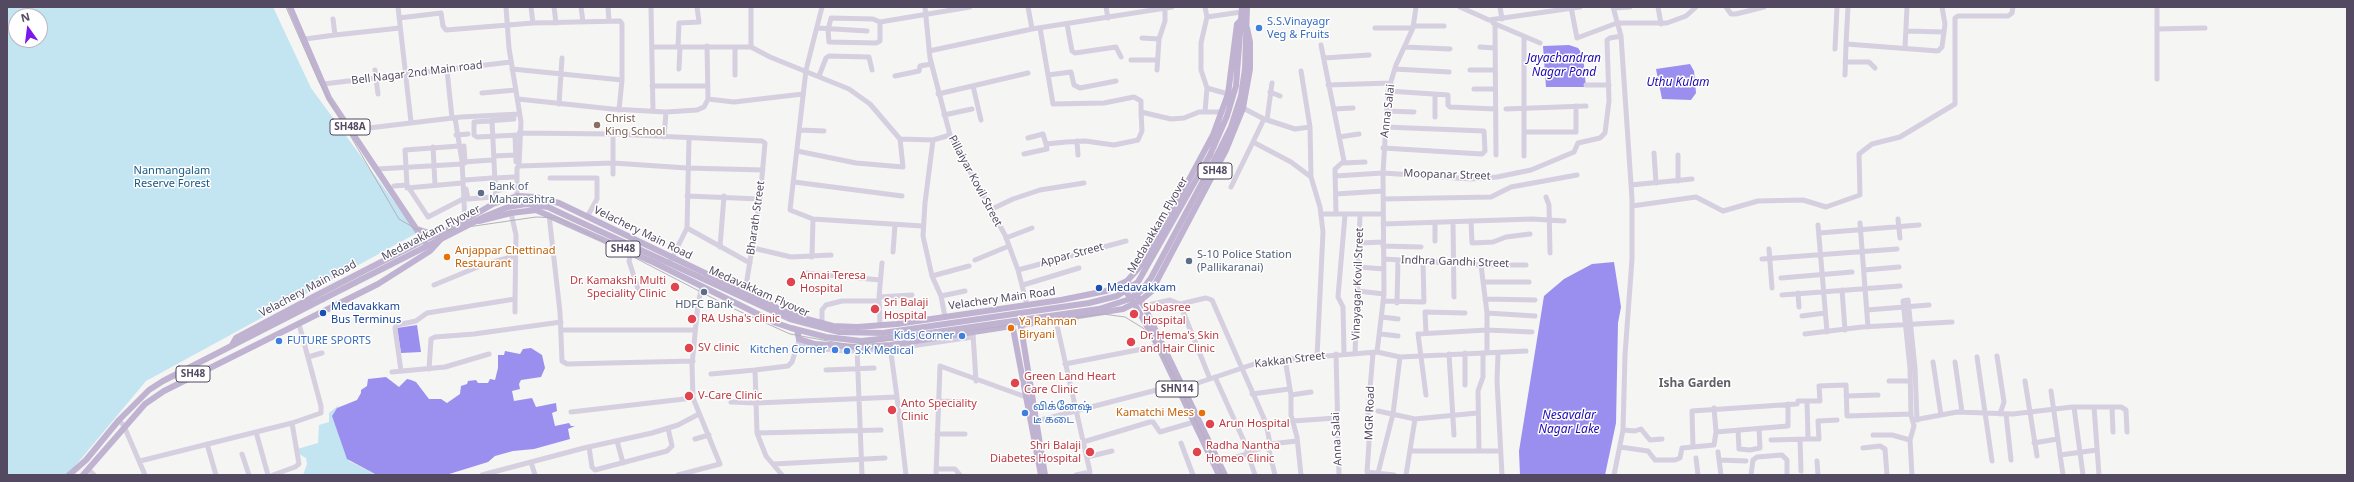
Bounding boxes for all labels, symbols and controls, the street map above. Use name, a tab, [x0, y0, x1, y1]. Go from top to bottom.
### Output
north arrow	[8, 8, 48, 48]
text: N	[19, 8, 31, 25]
place label: S.S.Vinayagr Veg & Fruits	[1267, 15, 1330, 41]
marker: S.S.Vinayagr Veg & Fruits	[1254, 23, 1264, 33]
water label: Jayachandran Nagar Pond	[1527, 52, 1601, 80]
street label: Bell Nagar 2nd Main road	[351, 58, 483, 88]
water label: Uthu Kulam	[1646, 76, 1710, 90]
street label: Anna Salai	[1378, 84, 1398, 138]
place label: Christ King School	[605, 112, 665, 138]
road number: SH48A	[330, 119, 370, 135]
marker: Christ King School	[592, 120, 602, 130]
street label: Pillaiyar Kovil Street	[945, 133, 1005, 229]
road number: SH48	[1198, 163, 1232, 179]
park label: Nanmangalam Reserve Forest	[134, 164, 210, 190]
street label: Moopanar Street	[1403, 167, 1491, 183]
street label: Medavakkam Flyover	[1125, 175, 1191, 275]
place label: Bank of Maharashtra	[489, 180, 555, 206]
street label: Bharath Street	[744, 180, 768, 256]
marker: Bank of Maharashtra	[476, 188, 486, 198]
street label: Medavakkam Flyover	[380, 202, 482, 264]
street label: Velachery Main Road	[592, 203, 694, 263]
street label: Vinayagar Kovil Street	[1349, 228, 1367, 340]
street label: Appar Street	[1039, 240, 1105, 270]
road number: SH48	[606, 241, 640, 257]
place label: Anjappar Chettinad Restaurant	[455, 244, 555, 270]
place label: S-10 Police Station (Pallikaranai)	[1197, 248, 1292, 274]
marker: Anjappar Chettinad Restaurant	[442, 252, 452, 262]
street label: Indhra Gandhi Street	[1401, 254, 1509, 270]
marker: S-10 Police Station (Pallikaranai)	[1184, 256, 1194, 266]
street label: Velachery Main Road	[257, 258, 359, 320]
street label: Medavakkam Flyover	[707, 264, 811, 320]
place label: Annai Teresa Hospital	[800, 269, 866, 295]
place label: Dr. Kamakshi Multi Speciality Clinic	[570, 274, 666, 300]
marker: Annai Teresa Hospital	[785, 276, 797, 288]
marker: Dr. Kamakshi Multi Speciality Clinic	[669, 281, 681, 293]
place label: Medavakkam	[1107, 281, 1176, 295]
marker: Medavakkam	[1094, 283, 1104, 293]
street label: Velachery Main Road	[948, 285, 1056, 313]
marker: HDFC Bank	[699, 287, 709, 297]
place label: Sri Balaji Hospital	[884, 296, 928, 322]
place label: HDFC Bank	[675, 298, 733, 312]
place label: Medavakkam Bus Terminus	[331, 300, 401, 326]
place label: Subasree Hospital	[1143, 301, 1191, 327]
marker: Sri Balaji Hospital	[869, 303, 881, 315]
marker: Medavakkam Bus Terminus	[318, 308, 328, 318]
marker: Subasree Hospital	[1128, 308, 1140, 320]
place label: RA Usha's clinic	[701, 312, 780, 326]
marker: RA Usha's clinic	[686, 313, 698, 325]
place label: Ya Rahman Biryani	[1019, 315, 1077, 341]
marker: Ya Rahman Biryani	[1006, 323, 1016, 333]
place label: Kids Corner	[894, 329, 954, 343]
place label: Dr. Hema's Skin and Hair Clinic	[1140, 329, 1219, 355]
marker: Kids Corner	[957, 331, 967, 341]
place label: FUTURE SPORTS	[287, 334, 371, 348]
marker: FUTURE SPORTS	[274, 336, 284, 346]
marker: Dr. Hema's Skin and Hair Clinic	[1125, 336, 1137, 348]
place label: SV clinic	[698, 341, 739, 355]
marker: SV clinic	[683, 342, 695, 354]
place label: Kitchen Corner	[750, 343, 827, 357]
place label: S.K Medical	[855, 344, 914, 358]
marker: Kitchen Corner	[830, 345, 840, 355]
marker: S.K Medical	[842, 346, 852, 356]
street label: Kakkan Street	[1254, 349, 1326, 371]
road number: SH48	[176, 366, 210, 382]
place label: Green Land Heart Care Clinic	[1024, 370, 1116, 396]
marker: Green Land Heart Care Clinic	[1009, 377, 1021, 389]
district label: Isha Garden	[1659, 377, 1731, 391]
road number: SHN14	[1156, 381, 1198, 397]
street label: MGR Road	[1362, 386, 1378, 440]
place label: V-Care Clinic	[698, 389, 762, 403]
marker: V-Care Clinic	[683, 390, 695, 402]
place label: Anto Speciality Clinic	[901, 397, 977, 423]
place label: விக்னேஷ் டீ கடை	[1033, 400, 1092, 426]
marker: Anto Speciality Clinic	[886, 404, 898, 416]
place label: Kamatchi Mess	[1116, 406, 1194, 420]
marker: விக்னேஷ் டீ கடை	[1020, 408, 1030, 418]
marker: Kamatchi Mess	[1197, 408, 1207, 418]
water label: Nesavalar Nagar Lake	[1538, 409, 1600, 437]
street label: Anna Salai	[1329, 412, 1345, 466]
place label: Arun Hospital	[1219, 417, 1290, 431]
marker: Arun Hospital	[1204, 418, 1216, 430]
place label: Shri Balaji Diabetes Hospital	[990, 439, 1081, 465]
place label: Radha Nantha Homeo Clinic	[1206, 439, 1280, 465]
marker: Shri Balaji Diabetes Hospital	[1084, 446, 1096, 458]
marker: Radha Nantha Homeo Clinic	[1191, 446, 1203, 458]

